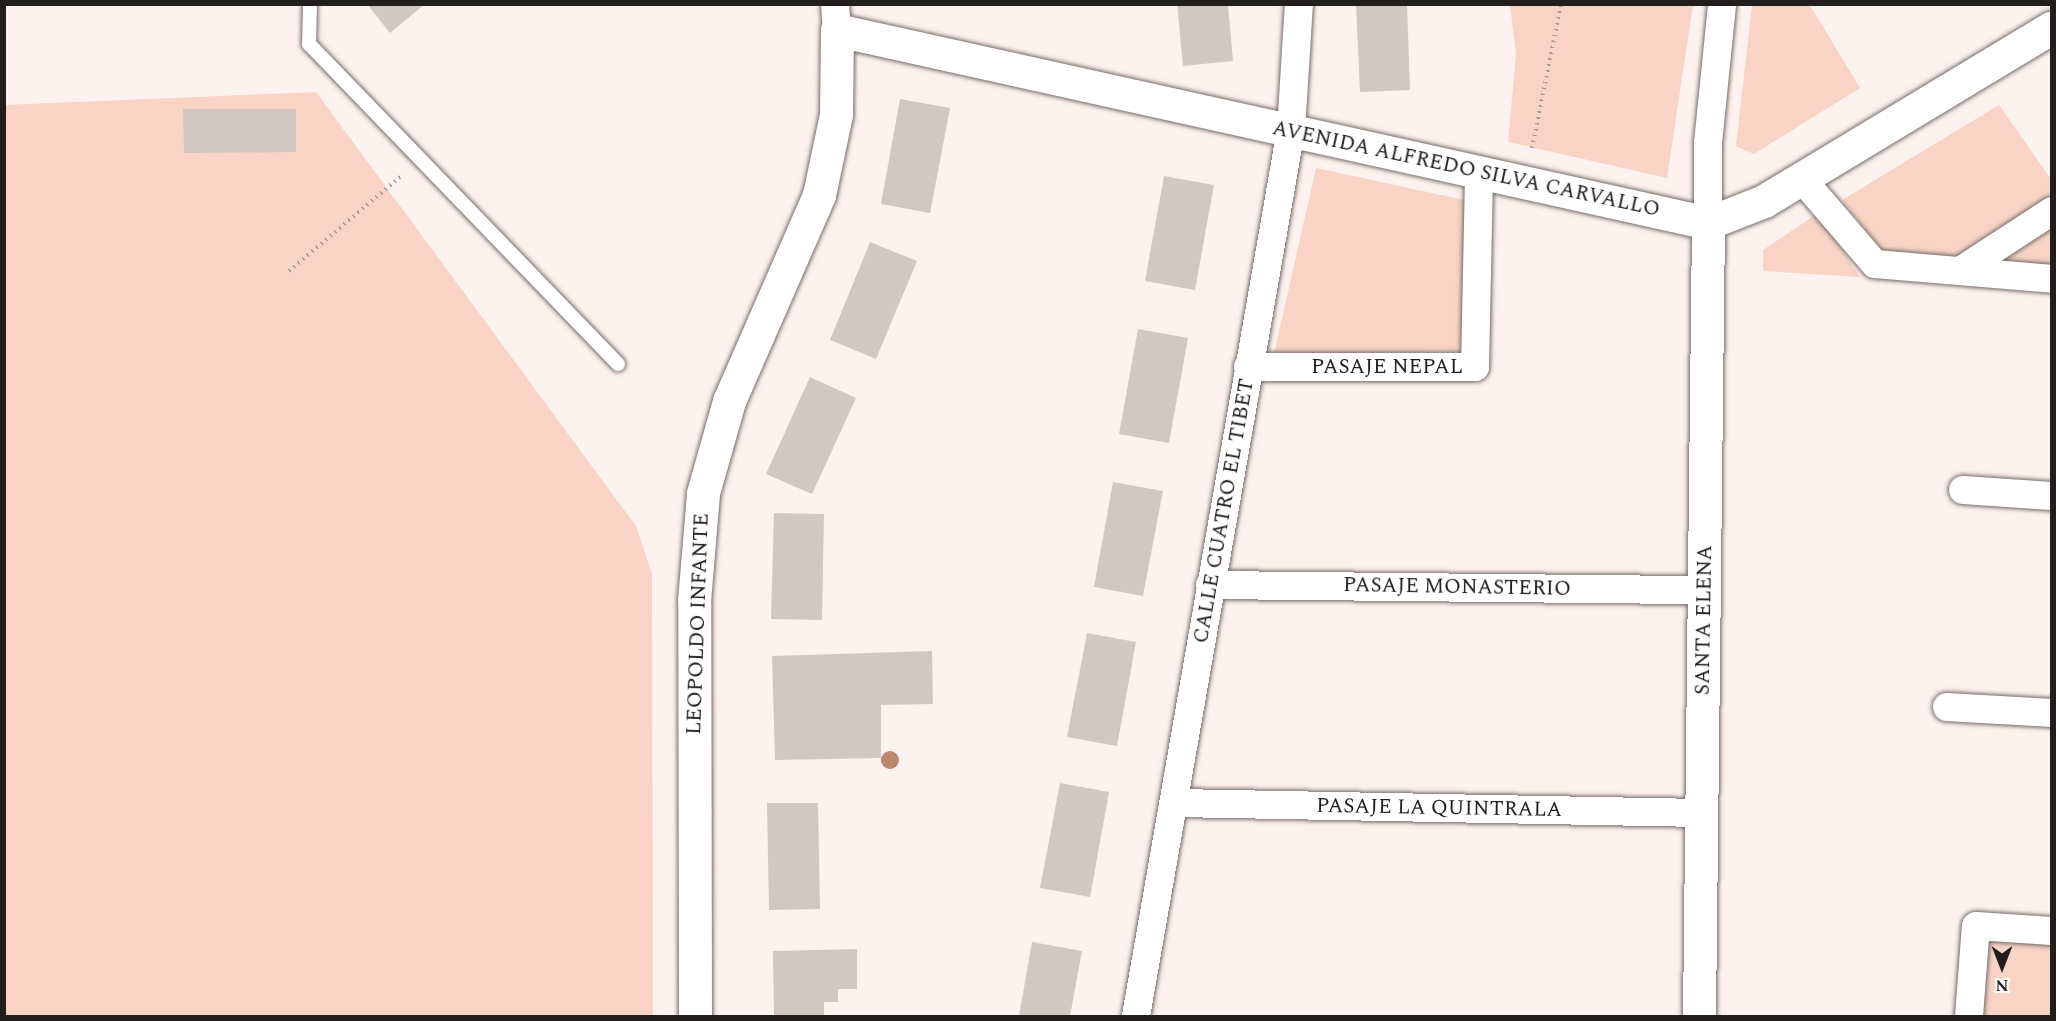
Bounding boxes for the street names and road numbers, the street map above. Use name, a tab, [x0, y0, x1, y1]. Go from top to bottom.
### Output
street label: AVENIDA ALFREDO SILVA CARVALLO	[1270, 116, 1662, 222]
street label: PASAJE NEPAL	[1311, 354, 1463, 380]
street label: CALLE CUATRO EL TIBET	[1188, 377, 1260, 645]
street label: LEOPOLDO INFANTE	[682, 513, 714, 735]
street label: SANTA ELENA	[1690, 545, 1718, 695]
street label: PASAJE MONASTERIO	[1343, 572, 1571, 602]
street label: PASAJE LA QUINTRALA	[1316, 793, 1562, 823]

